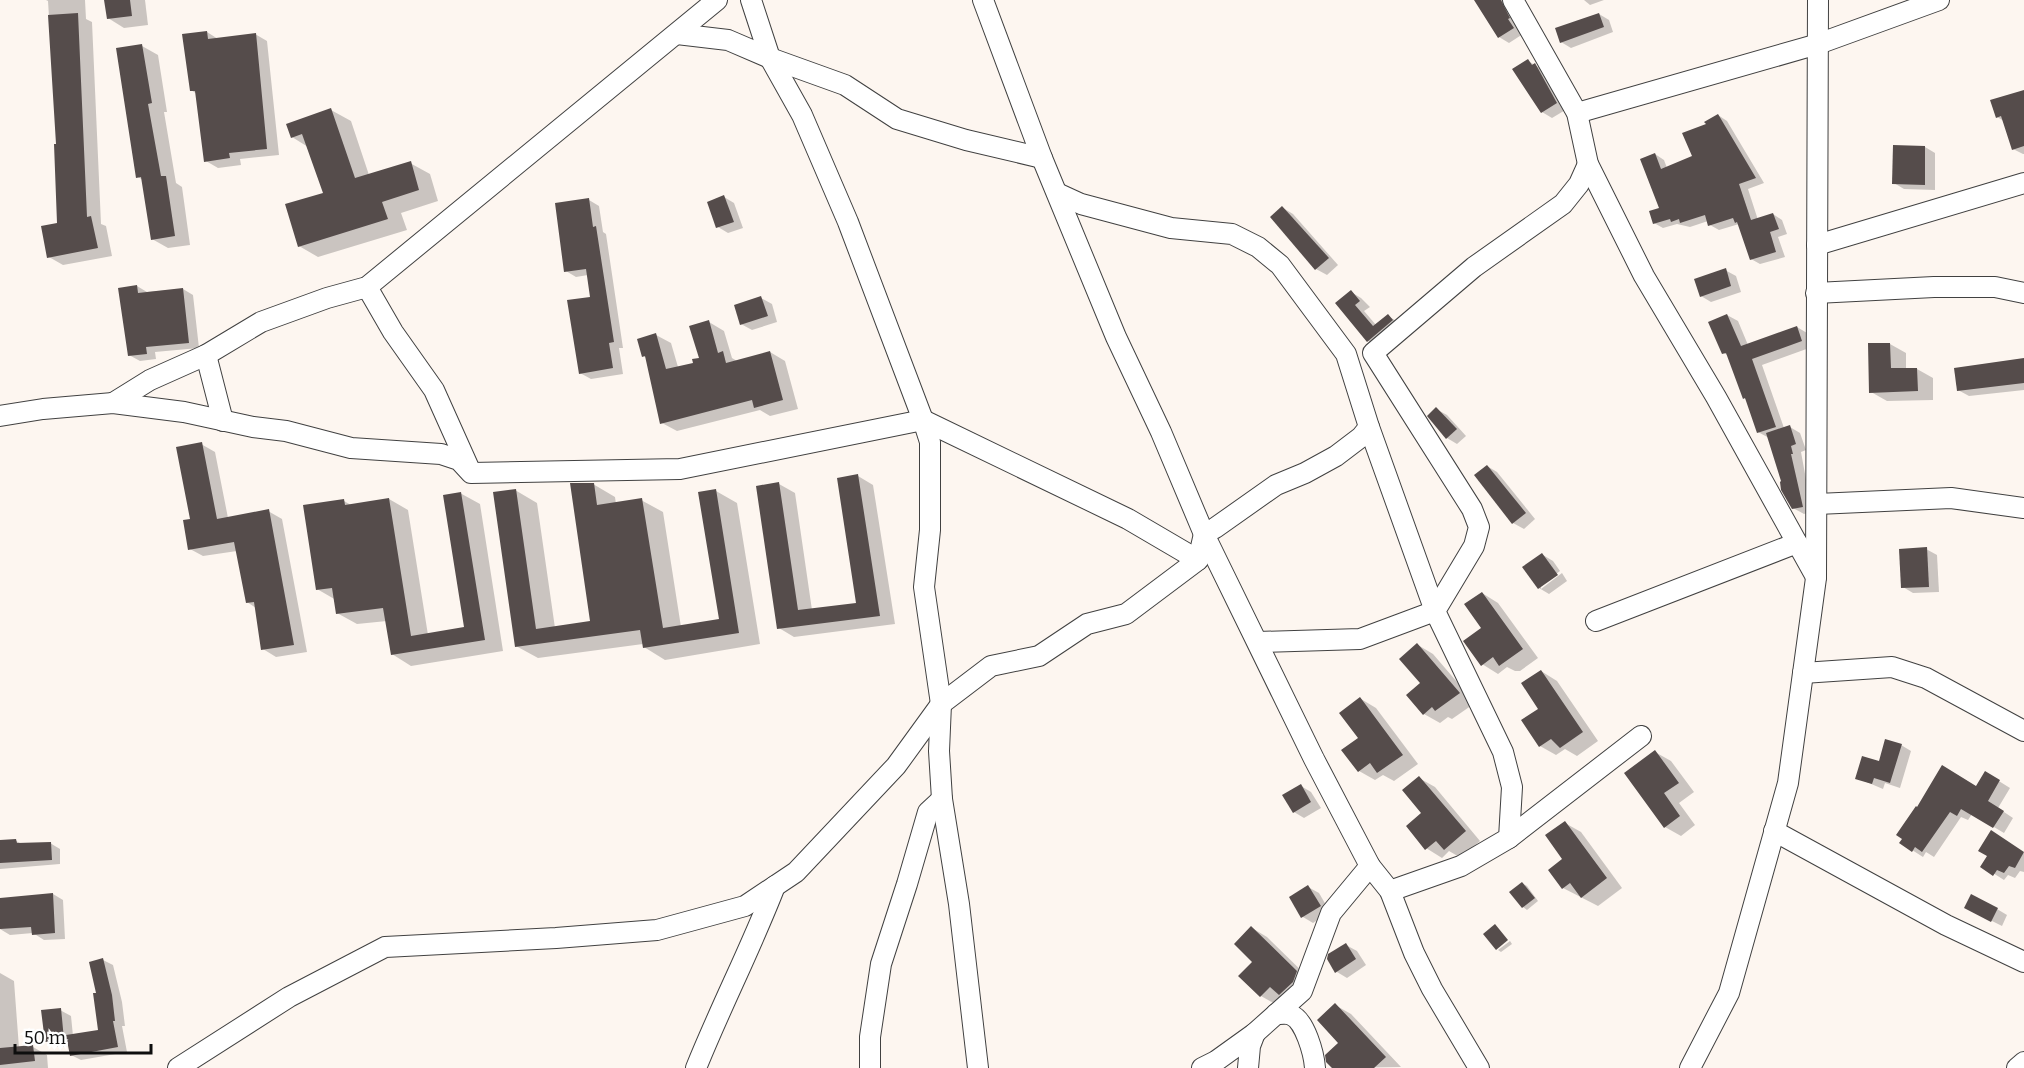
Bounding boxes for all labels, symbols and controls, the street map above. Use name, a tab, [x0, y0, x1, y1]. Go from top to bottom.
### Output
scale bar	[15, 1017, 152, 1055]
text: 50 m	[24, 1027, 66, 1049]

